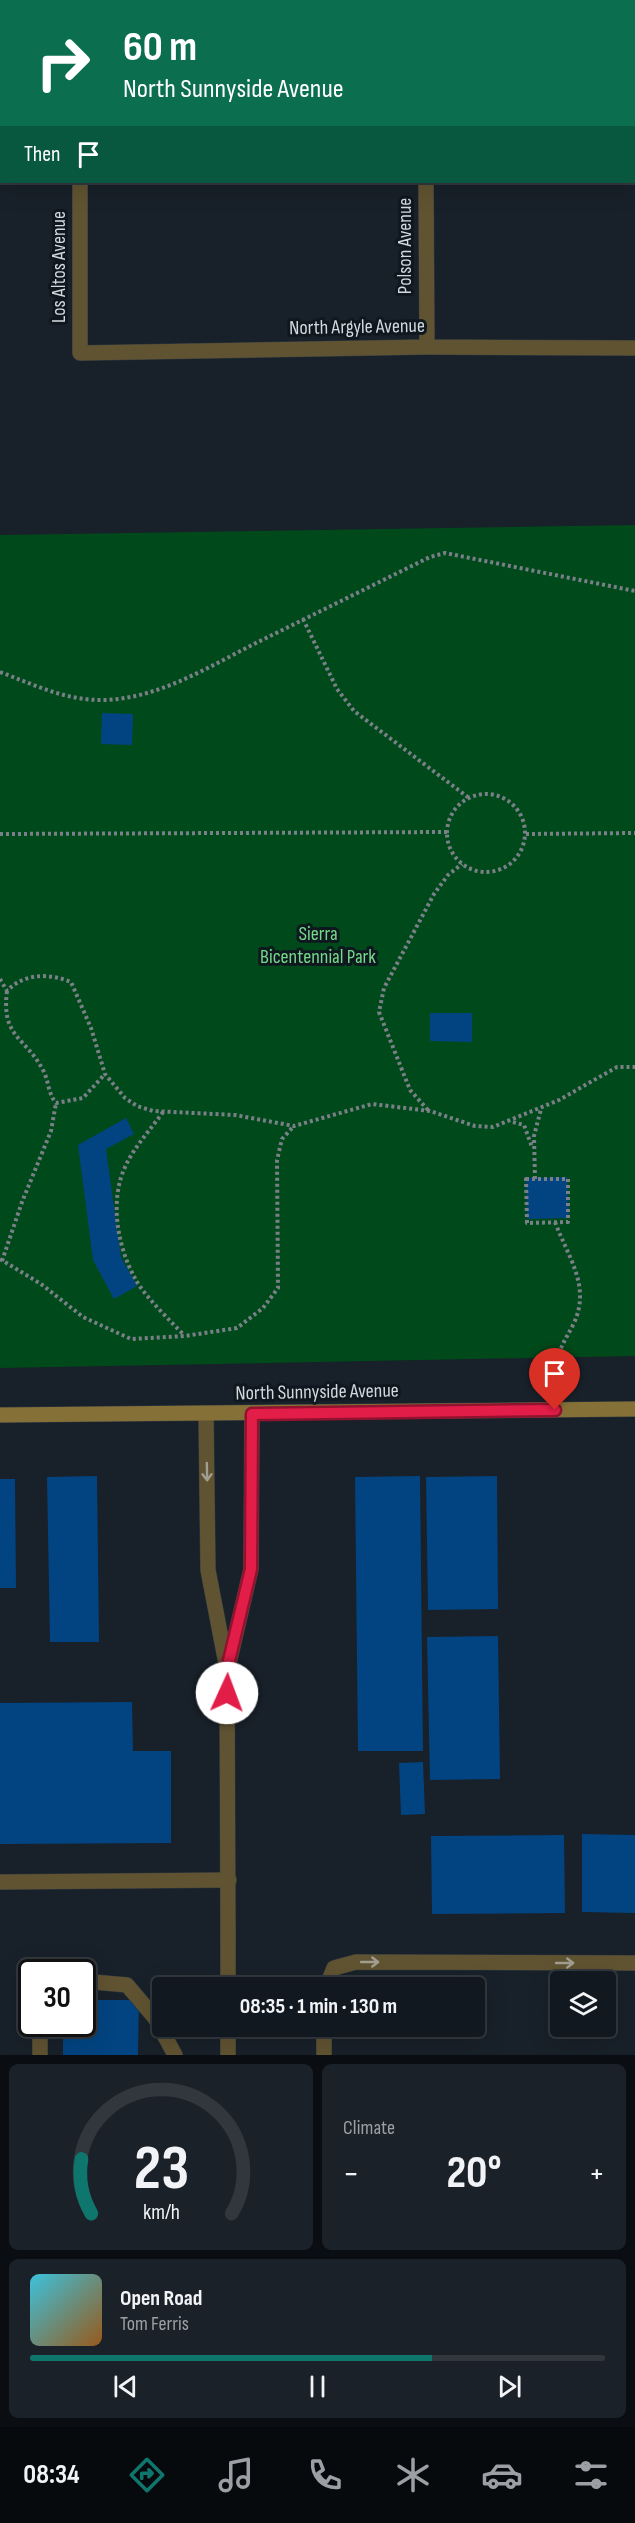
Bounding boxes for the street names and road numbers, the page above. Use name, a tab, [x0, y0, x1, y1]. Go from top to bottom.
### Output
street label: Polson Avenue	[393, 198, 417, 294]
street label: Los Altos Avenue	[47, 211, 71, 323]
street label: North Argyle Avenue	[289, 314, 425, 340]
street label: North Sunnyside Avenue	[235, 1379, 399, 1405]

